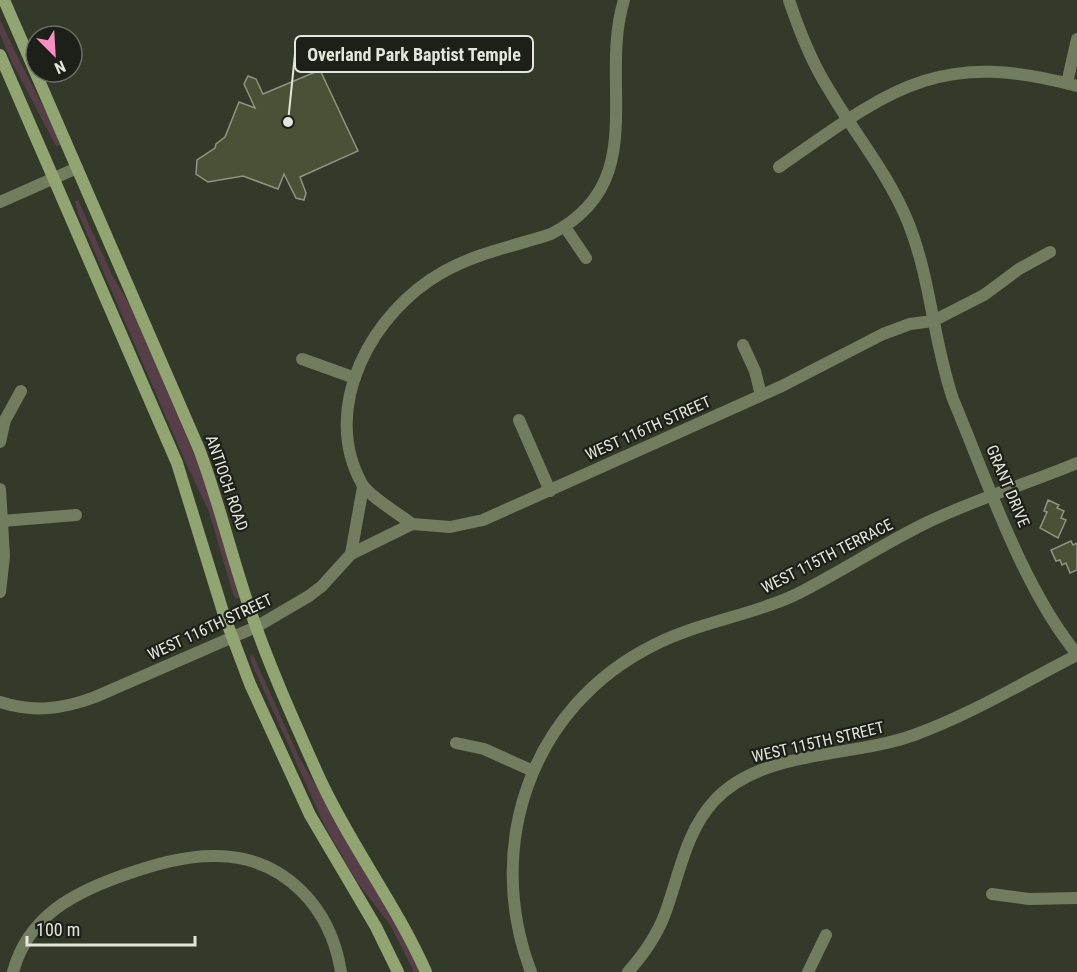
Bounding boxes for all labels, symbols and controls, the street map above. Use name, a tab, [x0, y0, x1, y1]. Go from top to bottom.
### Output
north arrow	[24, 24, 84, 84]
callout: Overland Park Baptist Temple	[295, 36, 533, 72]
text: Overland Park Baptist Temple	[307, 44, 521, 65]
text: N	[52, 57, 68, 78]
street label: WEST 116TH STREET	[582, 392, 714, 464]
street label: ANTIOCH ROAD	[202, 433, 252, 533]
street label: GRANT DRIVE	[982, 442, 1034, 530]
street label: WEST 115TH TERRACE	[758, 515, 896, 597]
street label: WEST 116TH STREET	[145, 590, 275, 664]
street label: WEST 115TH STREET	[750, 718, 886, 766]
scale bar	[27, 909, 195, 947]
text: 100 m	[36, 919, 80, 940]

